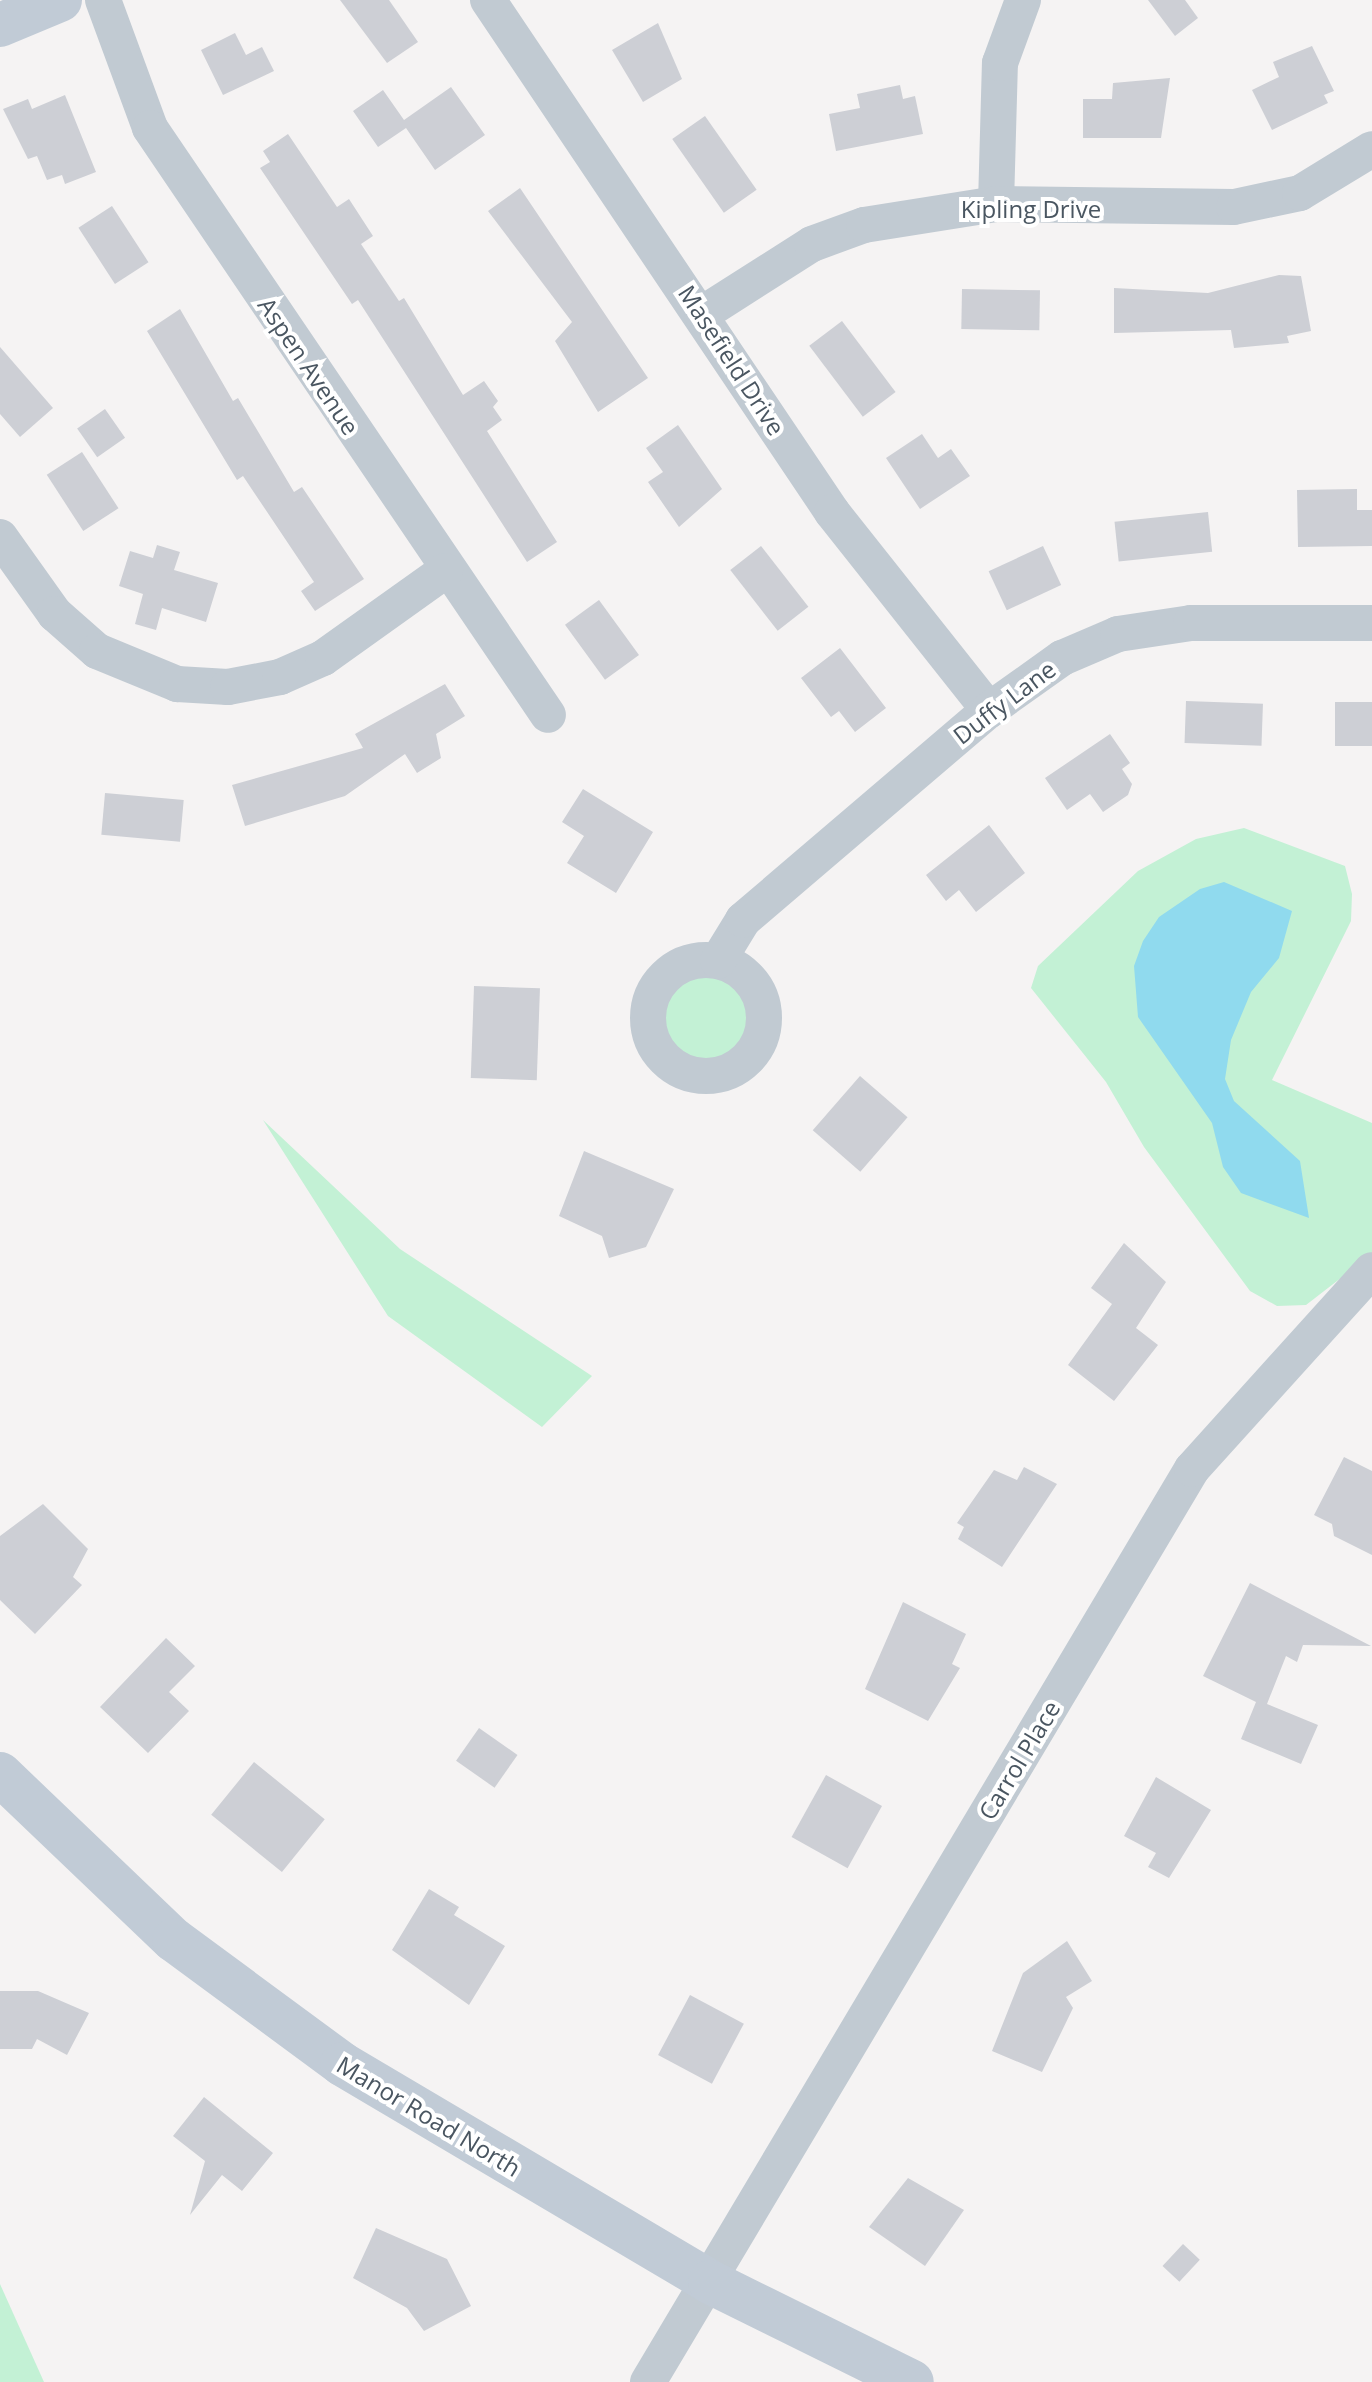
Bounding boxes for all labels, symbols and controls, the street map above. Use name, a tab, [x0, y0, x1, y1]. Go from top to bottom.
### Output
street label: Kipling Drive	[961, 195, 1101, 223]
street label: Masefield Drive	[673, 280, 791, 440]
street label: Aspen Avenue	[253, 292, 365, 440]
street label: Duffy Lane	[947, 654, 1061, 750]
street label: Carrol Place	[972, 1695, 1066, 1825]
street label: Manor Road North	[332, 2050, 526, 2182]

